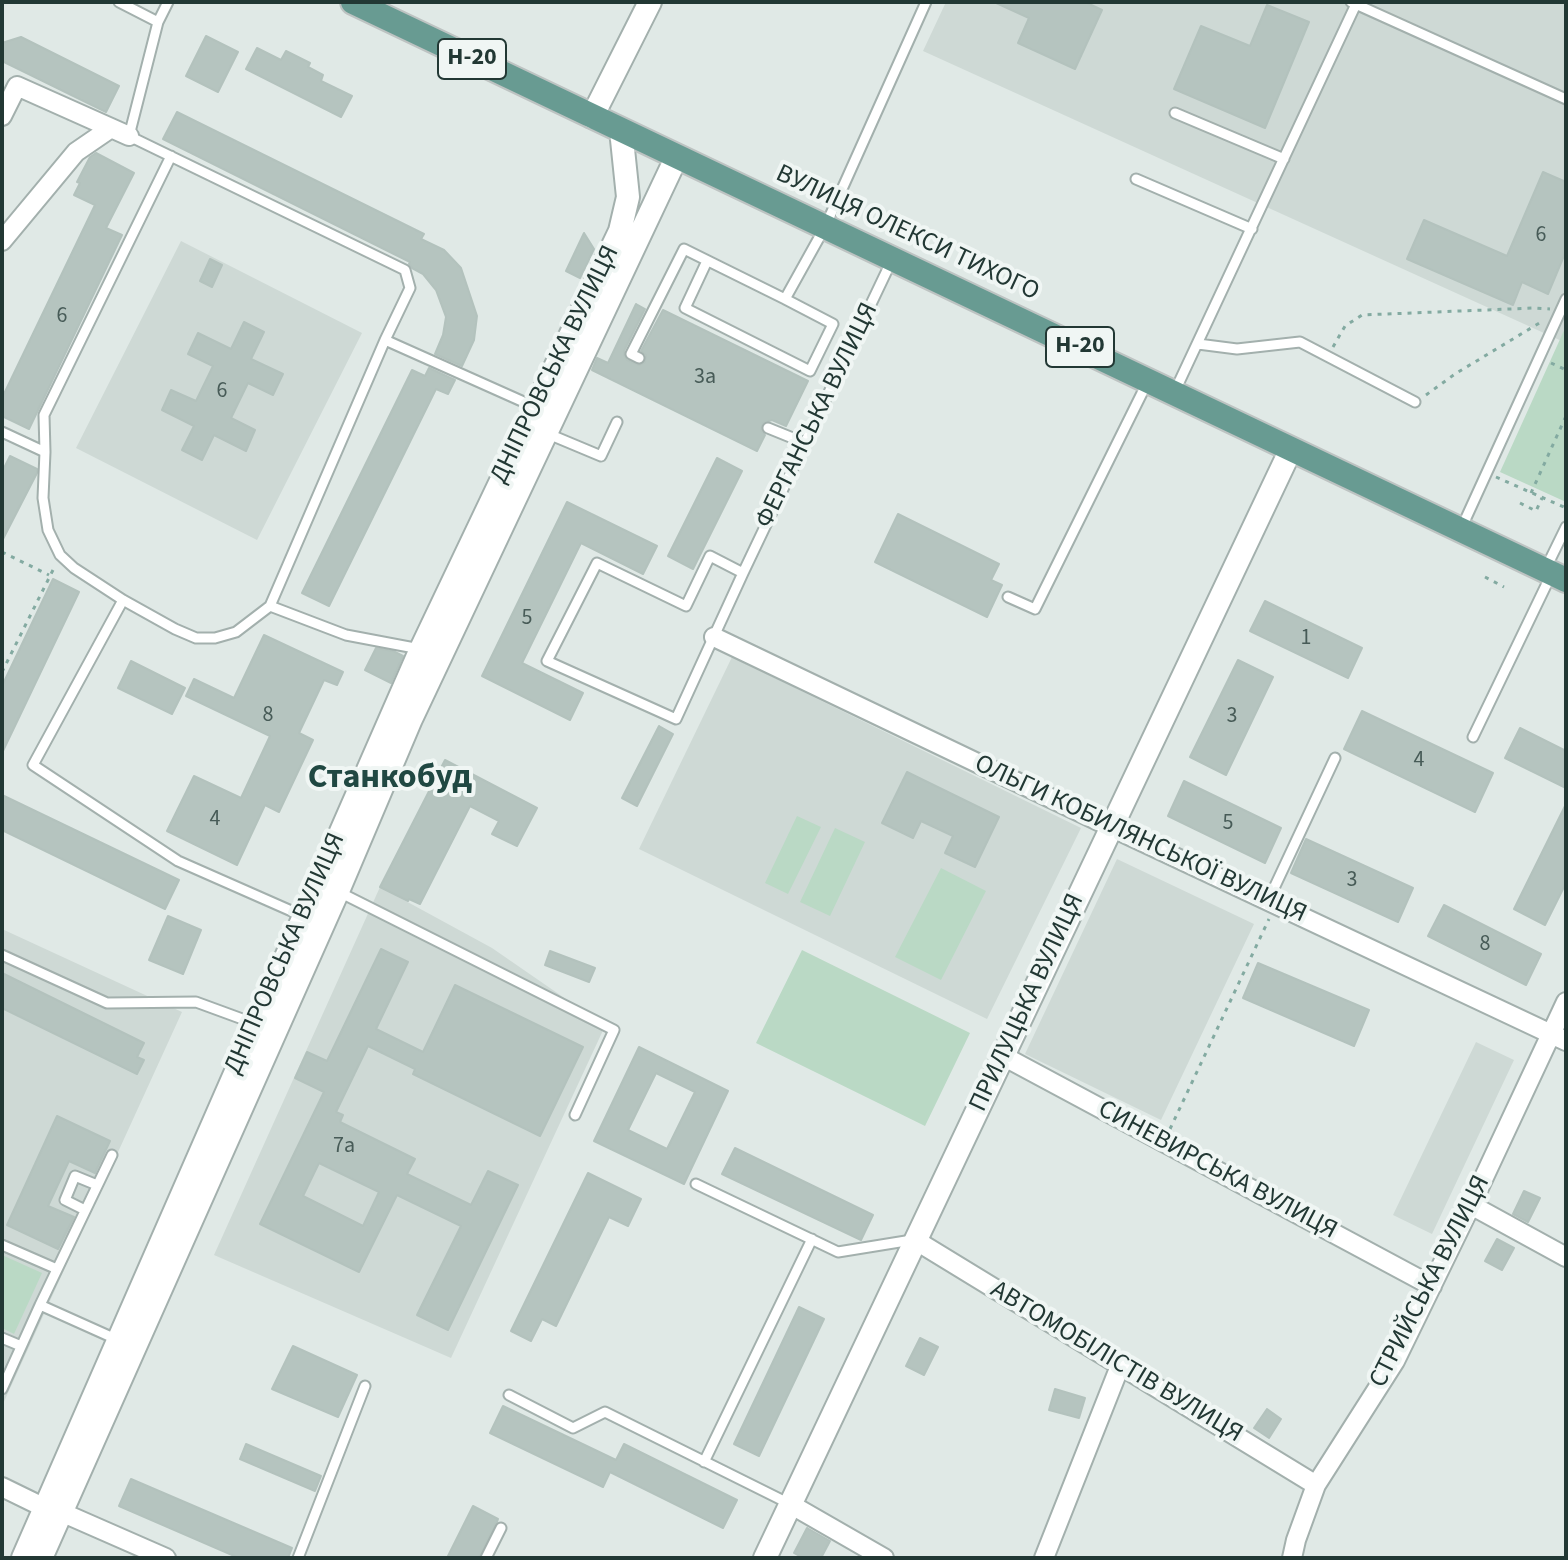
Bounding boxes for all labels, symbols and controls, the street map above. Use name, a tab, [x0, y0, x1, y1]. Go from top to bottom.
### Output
road number: Н-20	[438, 39, 506, 79]
street label: ВУЛИЦЯ ОЛЕКСИ ТИХОГО	[770, 159, 1044, 309]
house number: 6	[1536, 223, 1546, 249]
street label: ДНІПРОВСЬКА ВУЛИЦЯ	[485, 241, 627, 489]
street label: ФЕРГАНСЬКА ВУЛИЦЯ	[750, 298, 886, 534]
house number: 6	[57, 304, 67, 330]
road number: Н-20	[1046, 327, 1114, 367]
house number: 3а	[694, 365, 716, 391]
house number: 6	[217, 379, 227, 405]
house number: 5	[522, 606, 532, 632]
house number: 1	[1301, 626, 1311, 652]
house number: 8	[263, 703, 273, 729]
house number: 3	[1227, 704, 1237, 730]
house number: 4	[1414, 748, 1424, 774]
street label: ОЛЬГИ КОБИЛЯНСЬКОЇ ВУЛИЦЯ	[969, 749, 1311, 931]
district label: Станкобуд	[308, 760, 472, 800]
house number: 4	[210, 807, 220, 833]
house number: 5	[1223, 811, 1233, 837]
street label: ДНІПРОВСЬКА ВУЛИЦЯ	[219, 829, 353, 1079]
house number: 3	[1347, 868, 1357, 894]
street label: ПРИЛУЦЬКА ВУЛИЦЯ	[964, 889, 1092, 1117]
house number: 8	[1480, 932, 1490, 958]
street label: СИНЕВИРСЬКА ВУЛИЦЯ	[1092, 1095, 1342, 1247]
house number: 7а	[333, 1134, 355, 1160]
street label: СТРИЙСЬКА ВУЛИЦЯ	[1364, 1171, 1498, 1393]
street label: АВТОМОБІЛІСТІВ ВУЛИЦЯ	[984, 1275, 1248, 1451]

